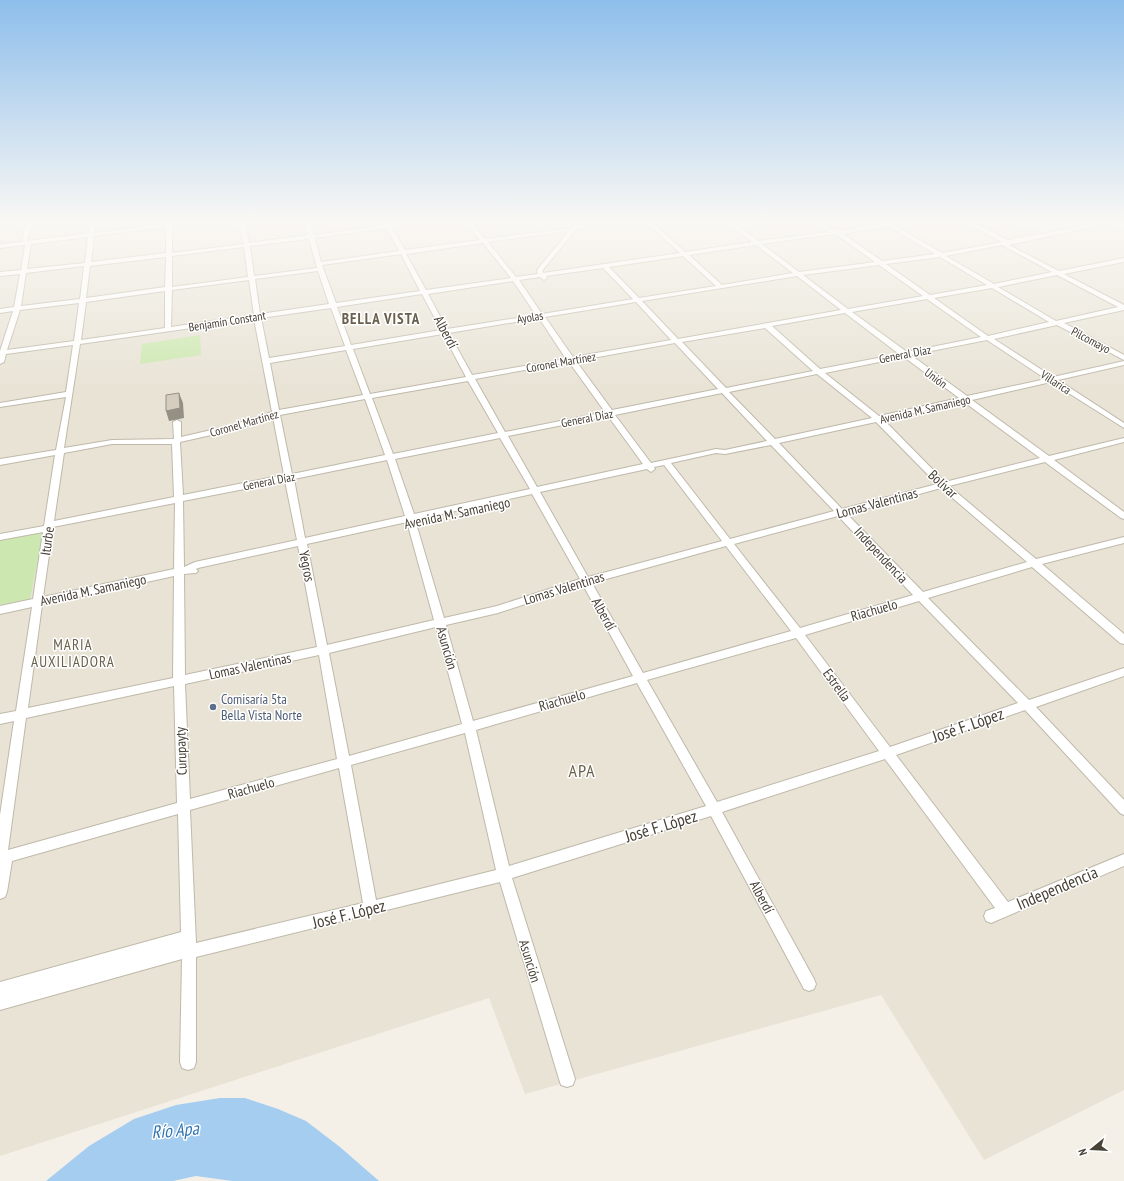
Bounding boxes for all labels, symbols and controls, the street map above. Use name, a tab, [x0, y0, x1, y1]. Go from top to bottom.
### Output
street label: Benjamín Constant	[187, 307, 267, 334]
street label: Ayolas	[516, 308, 544, 326]
district label: BELLA VISTA	[342, 309, 420, 328]
street label: Alberdí	[430, 312, 462, 352]
street label: Pilcomayo	[1069, 323, 1113, 357]
street label: General Díaz	[878, 342, 932, 366]
street label: Coronel Martínez	[525, 348, 597, 376]
street label: Unión	[922, 365, 950, 391]
street label: Villarica	[1037, 366, 1074, 398]
street label: Avenida M. Samaniego	[878, 391, 972, 427]
street label: Coronel Martínez	[208, 406, 280, 440]
street label: General Díaz	[560, 406, 614, 430]
street label: Bolívar	[924, 466, 962, 502]
street label: General Díaz	[242, 469, 296, 493]
street label: Lomas Valentinas	[834, 483, 920, 522]
street label: Avenida M. Samaniego	[402, 493, 512, 533]
street label: Independencia	[850, 523, 912, 587]
street label: Iturbe	[36, 525, 58, 557]
street label: Yegros	[295, 549, 319, 584]
street label: Lomas Valentinas	[521, 567, 607, 609]
street label: Avenida M. Samaniego	[38, 570, 148, 610]
street label: Alberdí	[588, 594, 620, 634]
street label: Riachuelo	[849, 595, 899, 625]
street label: Asunción	[432, 624, 462, 672]
district label: MARIA AUXILIADORA	[31, 635, 115, 671]
street label: Lomas Valentinas	[207, 648, 293, 683]
street label: Estrella	[819, 665, 855, 705]
street label: Riachuelo	[537, 685, 587, 715]
place label: Comisaría 5ta Bella Vista Norte	[221, 690, 302, 724]
marker: Comisaría 5ta Bella Vista Norte	[208, 702, 218, 712]
street label: José F. López	[928, 702, 1007, 748]
street label: Curupayty	[171, 726, 191, 775]
district label: APA	[568, 759, 596, 782]
street label: Riachuelo	[226, 773, 276, 803]
street label: José F. López	[621, 805, 700, 848]
street label: Independencia	[1013, 861, 1101, 915]
street label: Alberdí	[746, 877, 778, 917]
street label: José F. López	[309, 894, 388, 934]
street label: Asunción	[515, 937, 545, 985]
water label: Río Apa	[150, 1116, 200, 1144]
north arrow	[1072, 1129, 1112, 1169]
text: N	[1075, 1147, 1090, 1157]

